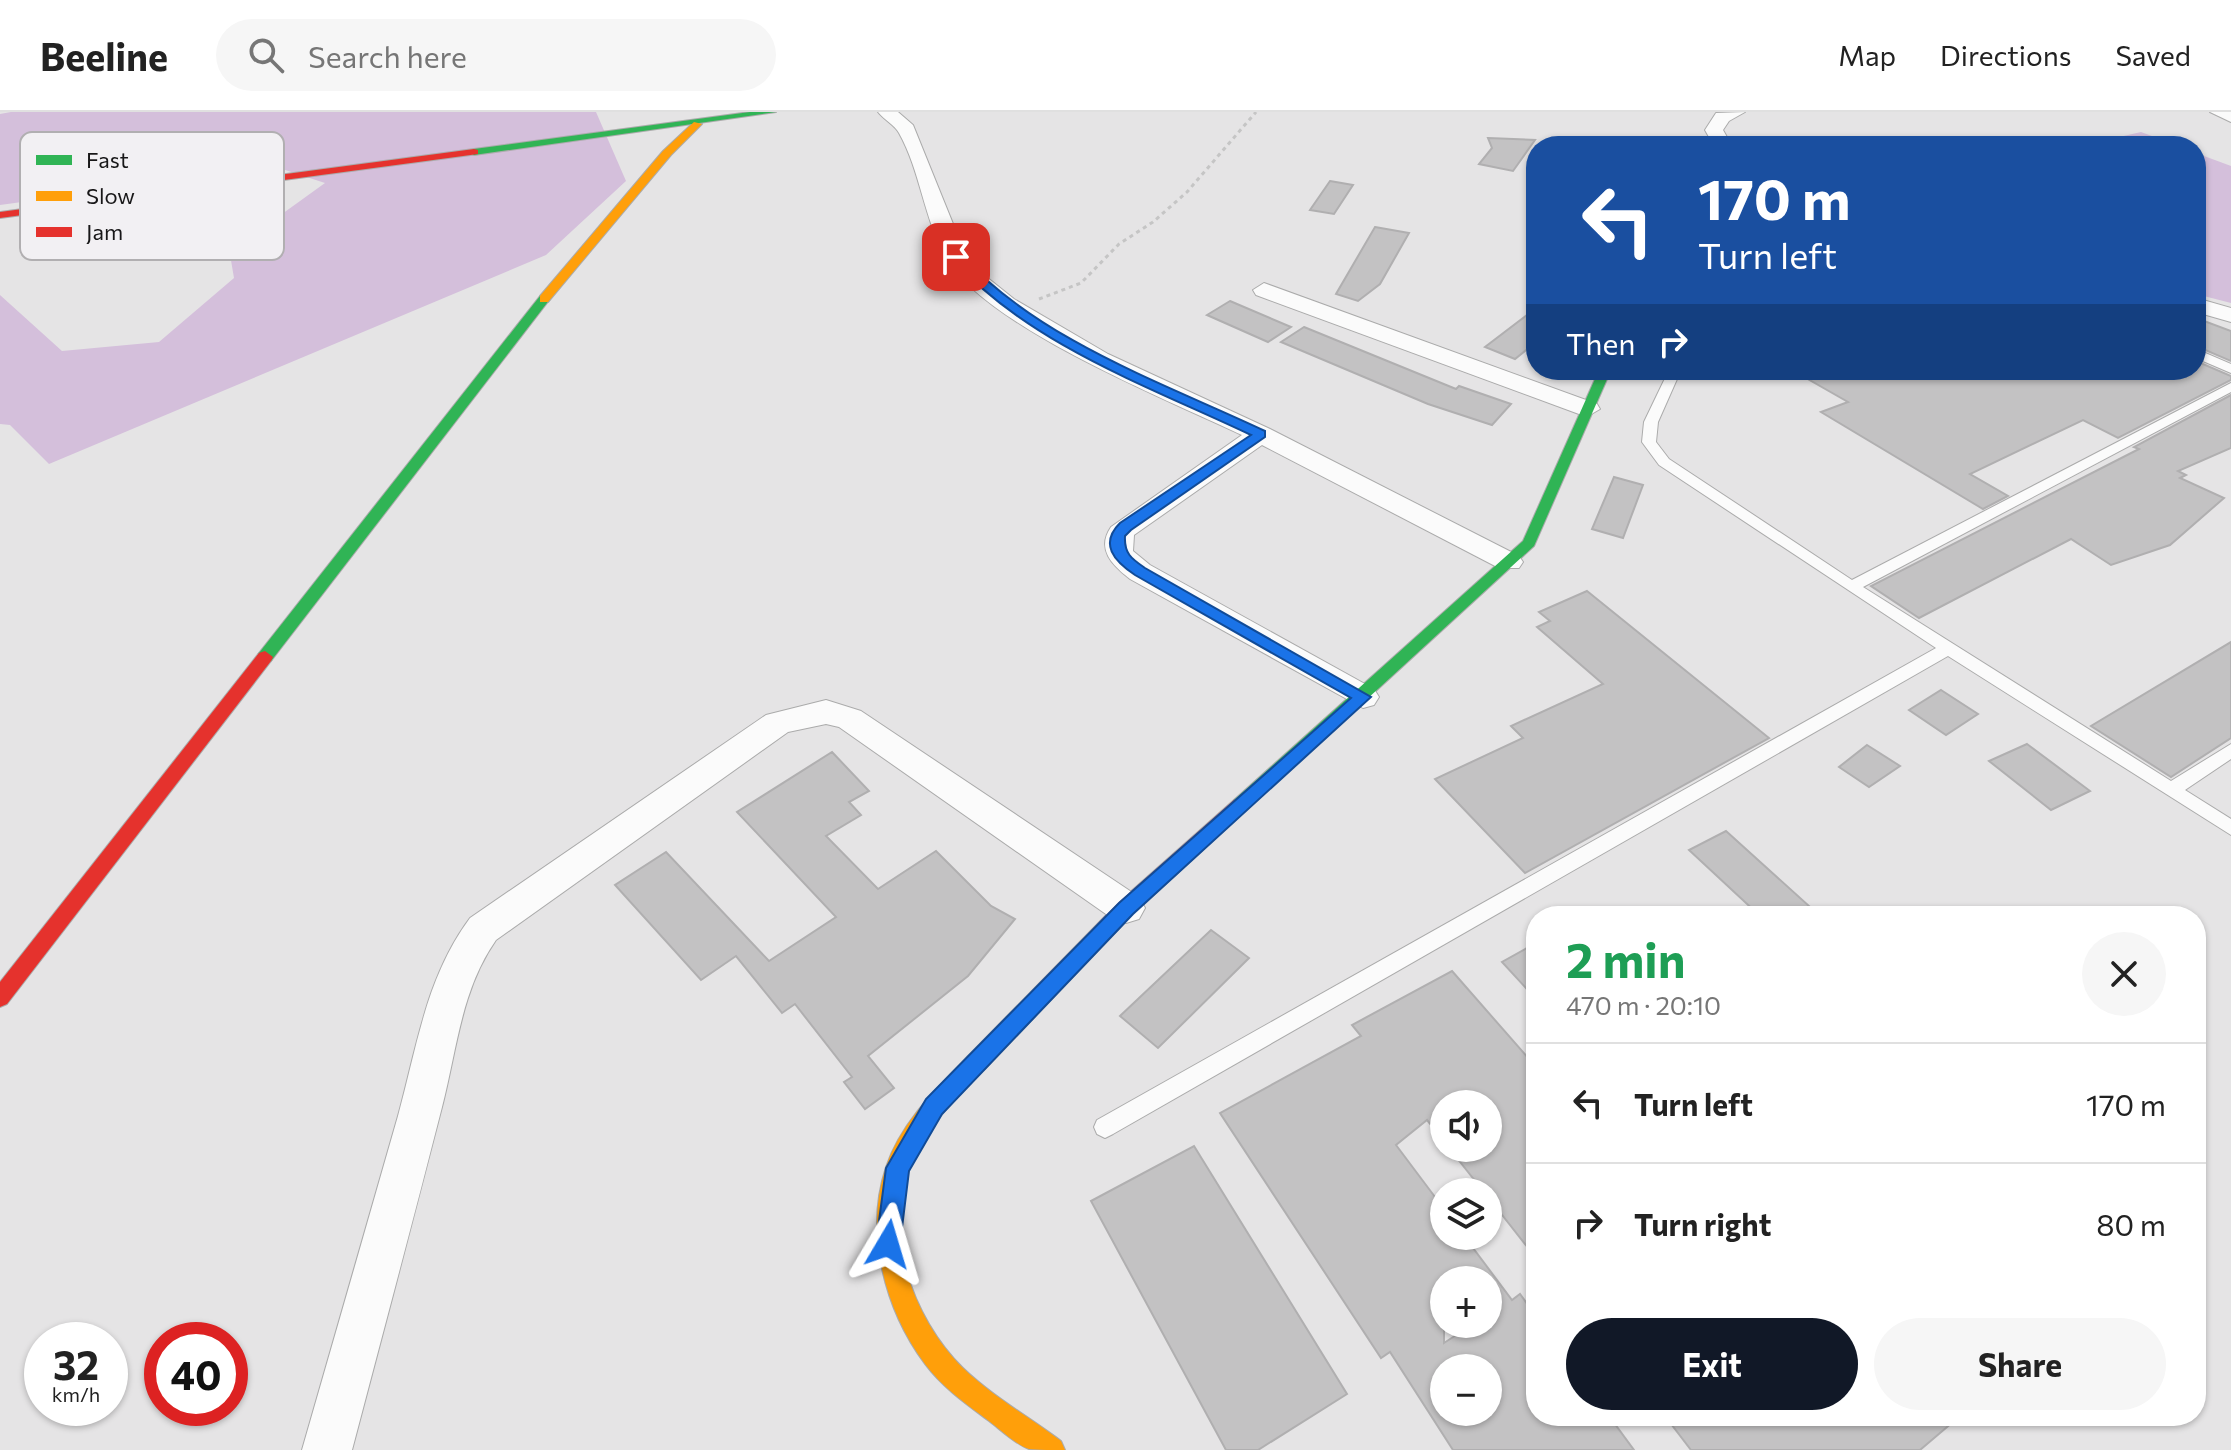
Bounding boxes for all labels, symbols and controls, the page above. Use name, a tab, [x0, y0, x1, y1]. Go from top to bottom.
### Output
search box	[216, 19, 776, 91]
text: Beeline	[40, 32, 168, 79]
icon: search	[244, 33, 288, 77]
text: Search here	[308, 37, 467, 74]
text: Map	[1838, 38, 1896, 72]
text: Directions	[1940, 38, 2071, 72]
text: Saved	[2115, 38, 2191, 72]
legend	[20, 132, 284, 260]
text: Fast	[86, 146, 129, 173]
text: 170 m	[1698, 163, 1851, 232]
icon: left	[1566, 168, 1670, 272]
text: Slow	[86, 182, 135, 209]
text: Jam	[86, 218, 123, 245]
pin	[922, 223, 990, 291]
text: Turn left	[1698, 232, 1837, 276]
icon: arrive	[934, 235, 978, 279]
icon: right	[1651, 320, 1695, 364]
text: Then	[1566, 324, 1635, 361]
text: 2 min	[1566, 929, 1686, 988]
button: close	[2082, 932, 2166, 1016]
text: 470 m · 20:10	[1566, 989, 1721, 1020]
icon: left	[1566, 1081, 1610, 1125]
text: Turn left	[1634, 1085, 1753, 1122]
text: 170 m	[2086, 1085, 2166, 1122]
map controls	[1430, 1090, 1502, 1426]
button: sound	[1430, 1090, 1502, 1162]
button: layers	[1430, 1178, 1502, 1250]
icon: right	[1566, 1201, 1610, 1245]
position arrow	[846, 1202, 930, 1286]
text: Turn right	[1634, 1205, 1771, 1242]
text: 80 m	[2096, 1205, 2166, 1242]
button: +	[1430, 1266, 1502, 1338]
button: Exit	[1566, 1318, 1858, 1410]
button: Share	[1874, 1318, 2166, 1410]
speed limit sign: 40	[144, 1322, 248, 1426]
text: 32	[53, 1339, 99, 1388]
button: −	[1430, 1354, 1502, 1426]
text: km/h	[52, 1382, 100, 1406]

